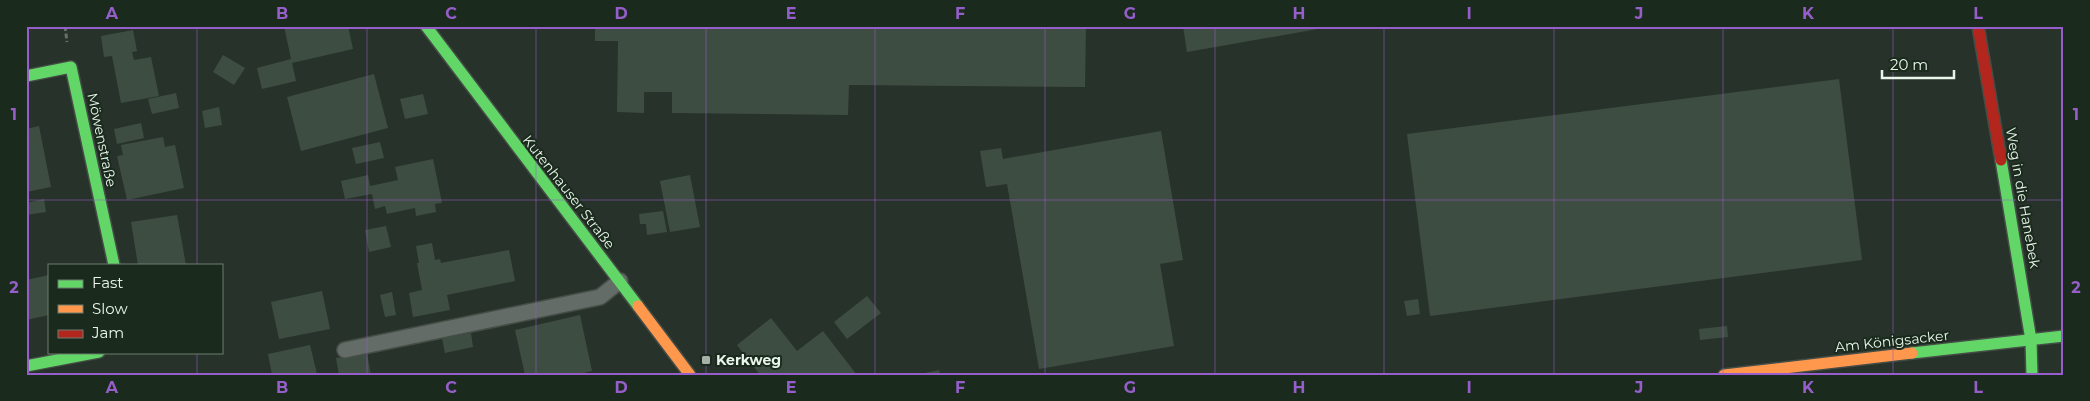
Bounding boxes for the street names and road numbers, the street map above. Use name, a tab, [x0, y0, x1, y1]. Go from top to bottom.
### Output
street label: Möwenstraße	[83, 91, 121, 189]
street label: Weg in die Hanebek	[2002, 126, 2044, 270]
street label: Kutenhauser Straße	[519, 131, 619, 253]
street label: Am Königsacker	[1834, 326, 1950, 356]

